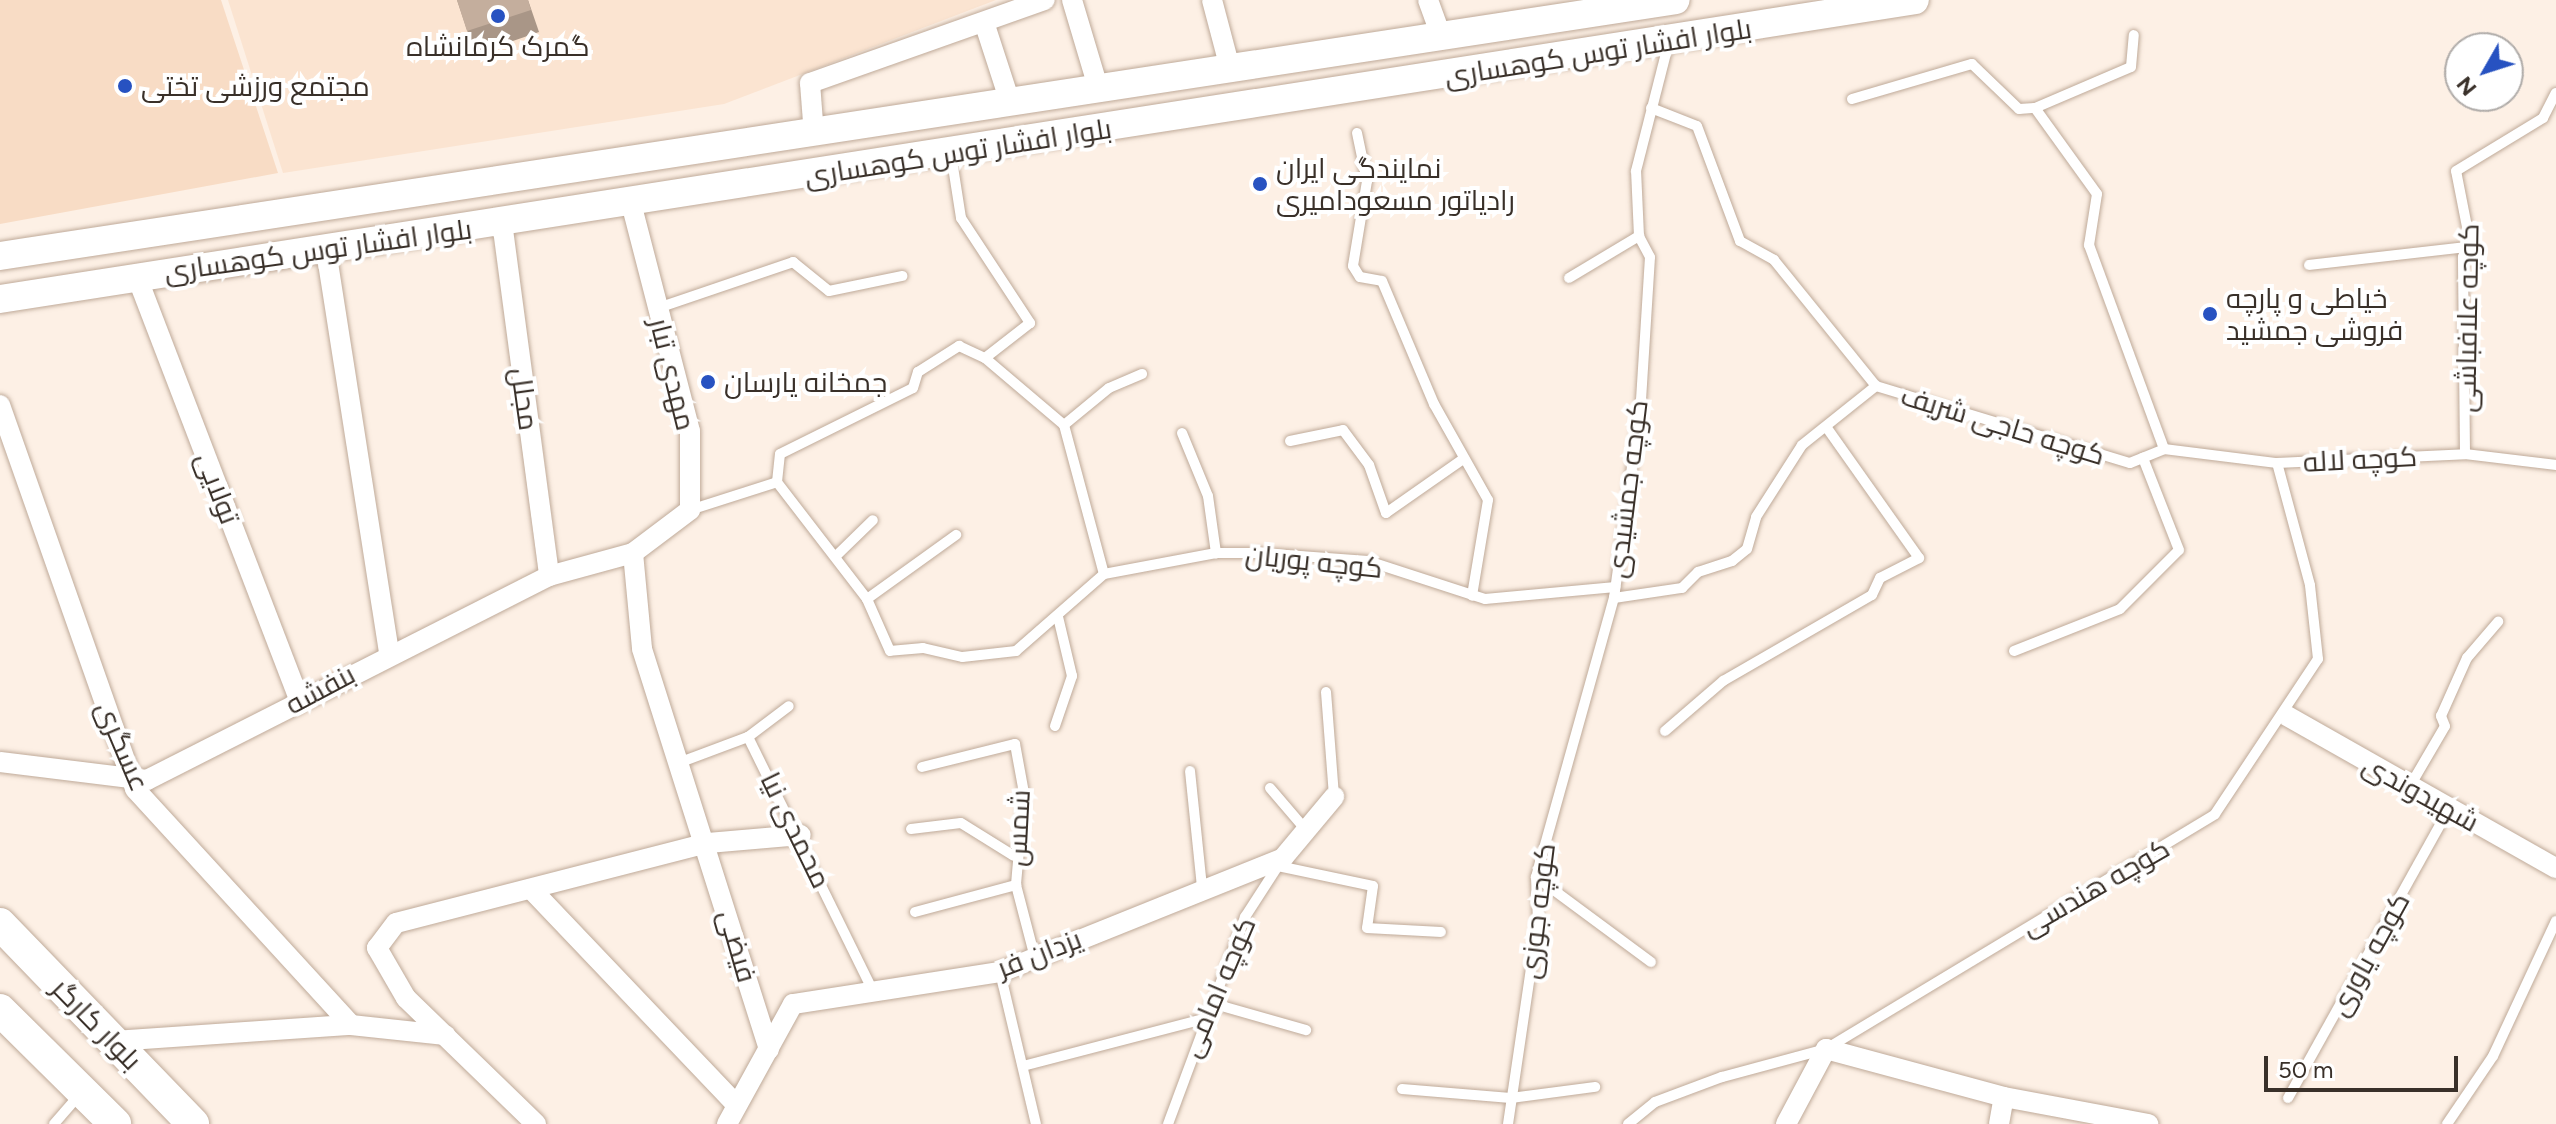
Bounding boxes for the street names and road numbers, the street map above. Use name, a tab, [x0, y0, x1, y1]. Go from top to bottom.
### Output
street label: بلوار افشار توس کوهساری	[1442, 11, 1754, 93]
street label: بلوار افشار توس کوهساری	[802, 111, 1114, 193]
street label: بلوار افشار توس کوهساری	[162, 212, 474, 288]
street label: کوچه علافباشی	[2449, 223, 2485, 413]
street label: مهدی تبار	[643, 314, 703, 434]
street label: مجلل	[504, 365, 546, 433]
street label: کوچه حاجی شریف	[1897, 378, 2109, 472]
street label: کوچه جمشیدی	[1599, 398, 1655, 580]
street label: کوچه لاله	[2302, 439, 2418, 479]
street label: تولایی	[189, 447, 247, 529]
street label: کوچه پوریان	[1244, 537, 1384, 585]
street label: بنفشه	[280, 657, 360, 721]
street label: عسگری	[89, 696, 157, 796]
street label: شهیدوندی	[2357, 747, 2485, 839]
street label: محمدی نیا	[754, 767, 838, 893]
street label: شمس	[999, 789, 1037, 867]
street label: کوچه هندسی	[2015, 831, 2175, 943]
street label: کوچه جوزی	[1512, 841, 1562, 981]
street label: کوچه یاوری	[2321, 886, 2417, 1022]
street label: فیضی	[712, 906, 764, 986]
street label: کوچه امامی	[1173, 912, 1263, 1062]
street label: یزدان فر	[992, 922, 1086, 984]
street label: بلوار کارگر	[45, 971, 149, 1077]

